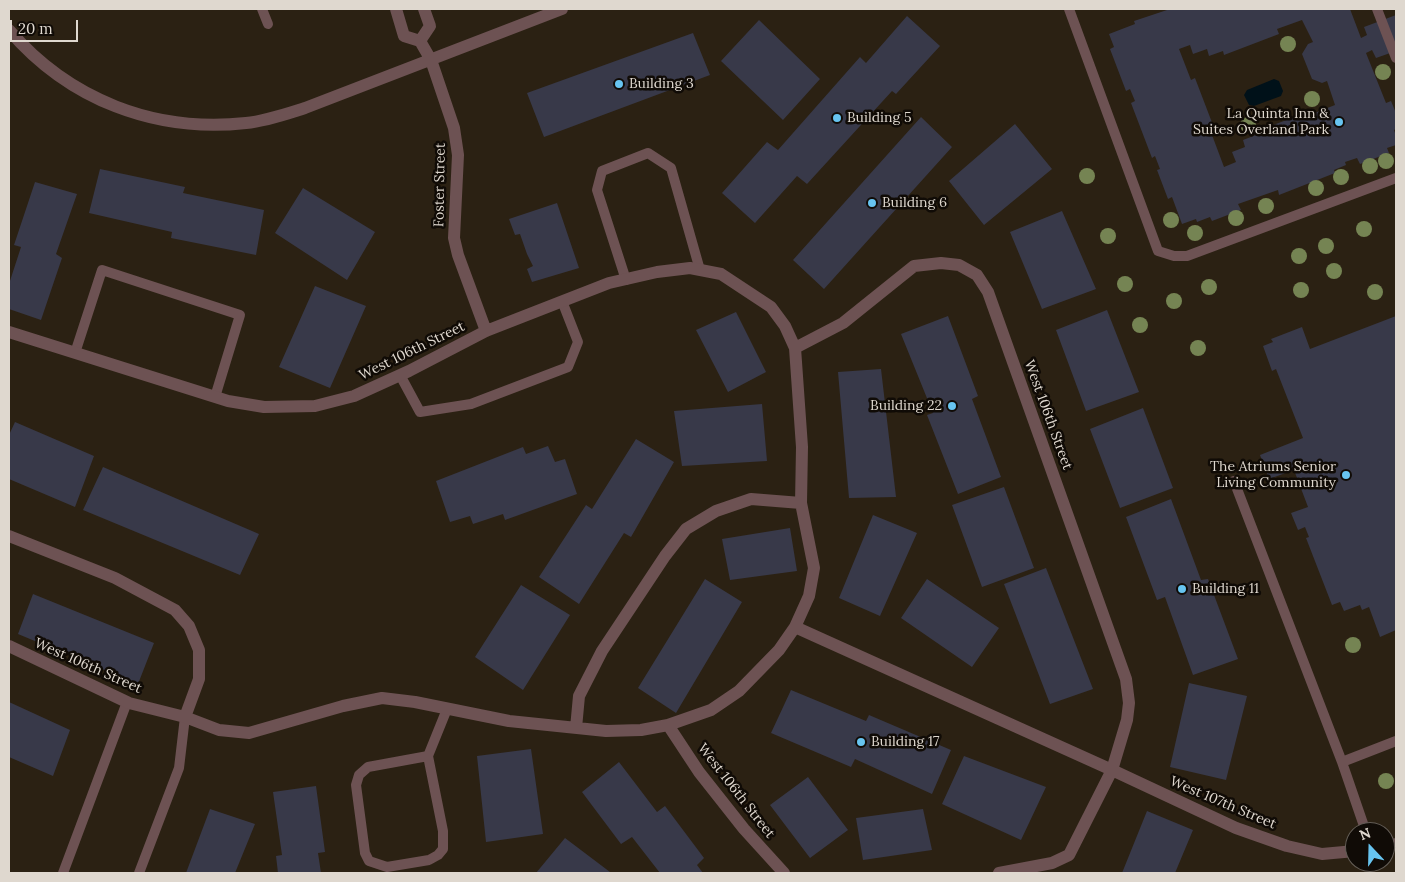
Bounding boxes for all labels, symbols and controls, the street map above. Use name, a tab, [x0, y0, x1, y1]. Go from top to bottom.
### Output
scale bar	[12, 10, 80, 42]
text: 20 m	[18, 19, 53, 38]
place label: Building 3	[629, 76, 694, 92]
marker: Building 3	[613, 78, 625, 90]
place label: La Quinta Inn & Suites Overland Park	[1193, 106, 1329, 138]
place label: Building 5	[847, 110, 912, 126]
marker: Building 5	[831, 112, 843, 124]
marker: La Quinta Inn & Suites Overland Park	[1333, 116, 1345, 128]
street label: Foster Street	[431, 143, 449, 227]
place label: Building 6	[882, 195, 947, 211]
marker: Building 6	[866, 197, 878, 209]
street label: West 106th Street	[356, 318, 468, 384]
street label: West 106th Street	[1020, 358, 1076, 472]
place label: Building 22	[870, 398, 942, 414]
marker: Building 22	[946, 400, 958, 412]
place label: The Atriums Senior Living Community	[1210, 459, 1336, 492]
marker: The Atriums Senior Living Community	[1340, 469, 1352, 481]
place label: Building 11	[1192, 581, 1259, 597]
marker: Building 11	[1176, 583, 1188, 595]
street label: West 106th Street	[32, 635, 144, 697]
place label: Building 17	[871, 734, 939, 750]
marker: Building 17	[855, 736, 867, 748]
street label: West 106th Street	[694, 740, 778, 842]
street label: West 107th Street	[1167, 773, 1279, 833]
north arrow	[1345, 822, 1395, 872]
text: N	[1357, 824, 1373, 844]

